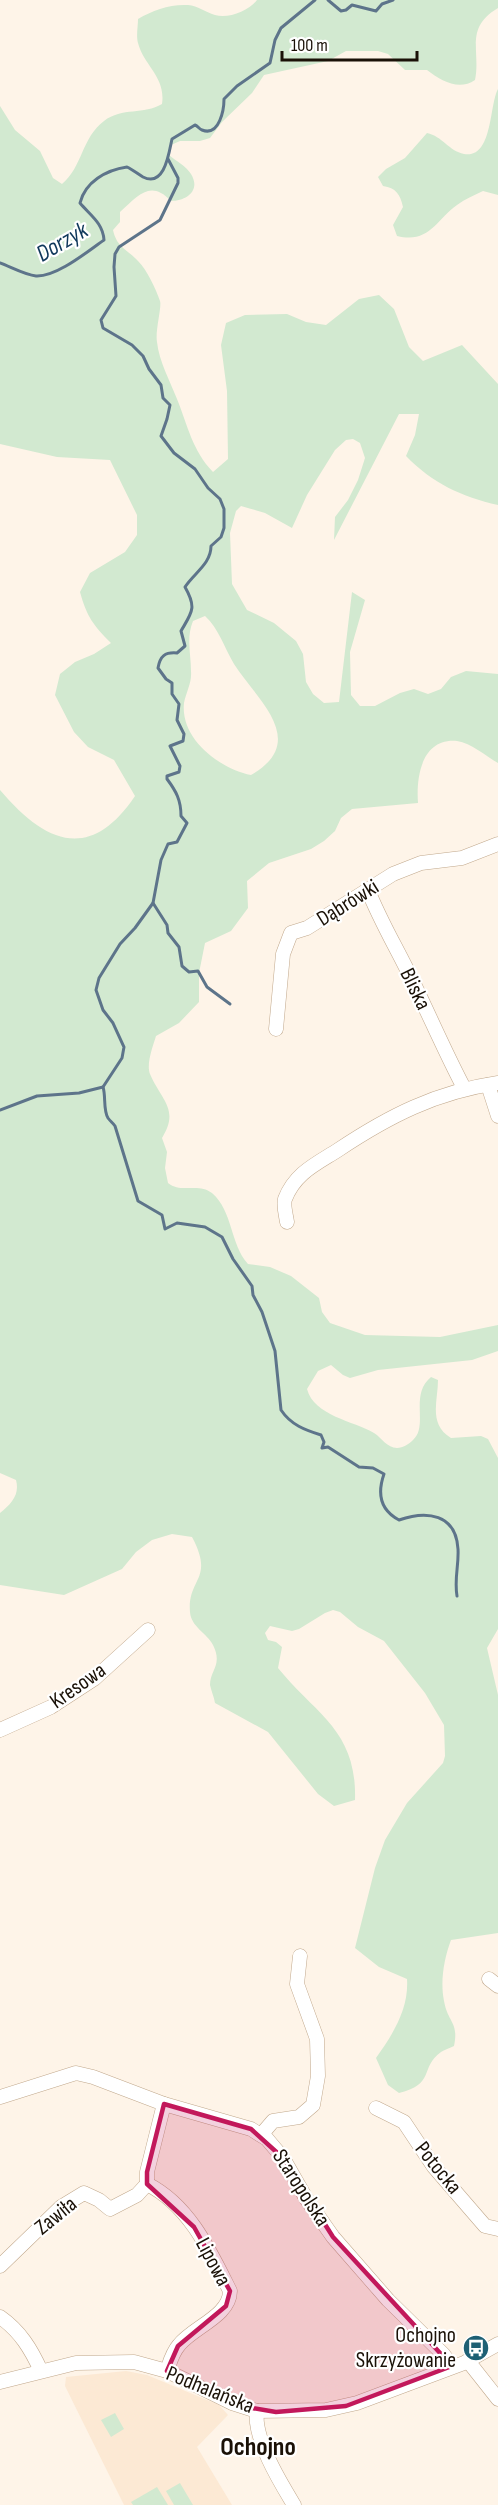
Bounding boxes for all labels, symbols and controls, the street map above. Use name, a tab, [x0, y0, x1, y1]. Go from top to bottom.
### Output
scale bar	[282, 24, 417, 62]
text: 100 m	[291, 35, 328, 56]
water label: Dorzyk	[31, 215, 94, 268]
street label: Dąbrówki	[312, 874, 384, 932]
street label: Bliska	[393, 964, 437, 1014]
street label: Kresowa	[45, 1657, 111, 1715]
street label: Potocka	[409, 2136, 467, 2200]
street label: Staropolska	[266, 2144, 336, 2232]
street label: Zawiła	[30, 2191, 82, 2241]
street label: Lipowa	[189, 2233, 237, 2291]
place label: Ochojno Skrzyżowanie	[356, 2322, 456, 2374]
bus stop icon: Ochojno Skrzyżowanie	[461, 2333, 491, 2363]
street label: Podhalańska	[162, 2360, 258, 2420]
district label: Ochojno	[220, 2432, 296, 2463]

